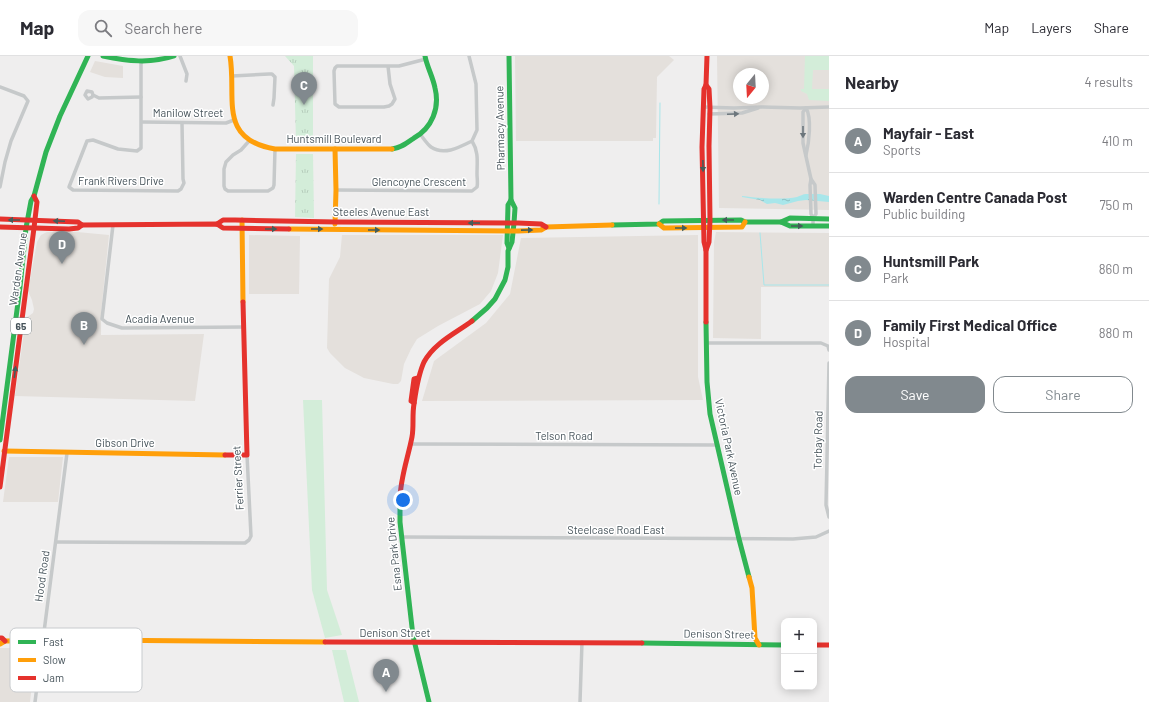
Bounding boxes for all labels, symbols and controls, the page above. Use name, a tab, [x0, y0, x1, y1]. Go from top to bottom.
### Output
search box	[78, 10, 358, 46]
text: Map	[20, 16, 54, 39]
icon: search	[92, 17, 114, 39]
text: Search here	[124, 19, 202, 37]
text: Map	[984, 19, 1009, 36]
text: Layers	[1031, 19, 1072, 36]
text: Share	[1094, 19, 1129, 36]
north arrow	[733, 68, 769, 104]
pin: C	[291, 72, 317, 105]
text: Nearby	[845, 72, 899, 92]
text: 4 results	[1085, 74, 1133, 90]
street label: Pharmacy Avenue	[492, 85, 507, 170]
street label: Manilow Street	[153, 106, 223, 119]
one-way arrow	[727, 110, 739, 117]
text: Mayfair - East	[883, 124, 974, 142]
one-way arrow	[800, 126, 806, 139]
street label: Huntsmill Boulevard	[286, 132, 382, 145]
text: A	[854, 133, 862, 149]
text: 410 m	[1102, 133, 1133, 149]
text: Sports	[883, 142, 921, 158]
one-way arrow	[700, 160, 706, 173]
street label: Frank Rivers Drive	[78, 174, 164, 187]
street label: Glencoyne Crescent	[372, 175, 466, 188]
text: Warden Centre Canada Post	[883, 188, 1067, 206]
text: B	[854, 197, 862, 213]
text: 750 m	[1099, 197, 1133, 213]
street label: Steeles Avenue East	[333, 205, 429, 218]
text: Public building	[883, 206, 965, 222]
one-way arrow	[7, 217, 20, 223]
one-way arrow	[721, 217, 734, 223]
one-way arrow	[53, 218, 65, 225]
one-way arrow	[467, 220, 480, 226]
one-way arrow	[791, 223, 804, 229]
one-way arrow	[675, 225, 688, 231]
one-way arrow	[265, 226, 278, 232]
one-way arrow	[311, 226, 324, 232]
one-way arrow	[368, 227, 381, 233]
one-way arrow	[521, 227, 533, 234]
street label: Warden Avenue	[6, 231, 29, 306]
pin: D	[49, 231, 75, 264]
text: Huntsmill Park	[883, 252, 979, 270]
text: C	[854, 261, 862, 277]
text: 860 m	[1099, 261, 1133, 277]
text: Park	[883, 270, 909, 286]
pin: B	[71, 312, 97, 345]
street label: Acadia Avenue	[125, 312, 195, 325]
text: Family First Medical Office	[883, 316, 1057, 334]
road number: 65	[11, 318, 31, 334]
text: D	[854, 325, 862, 341]
text: 880 m	[1099, 325, 1133, 341]
text: Hospital	[883, 334, 930, 350]
one-way arrow	[11, 366, 18, 378]
button: Save	[845, 376, 985, 413]
button: Share	[993, 376, 1133, 413]
street label: Victoria Park Avenue	[713, 397, 746, 496]
street label: Torbay Road	[810, 411, 825, 469]
street label: Telson Road	[535, 429, 593, 442]
street label: Gibson Drive	[95, 436, 155, 449]
street label: Ferrier Street	[229, 445, 246, 511]
your location	[393, 490, 413, 510]
street label: Esna Park Drive	[383, 516, 404, 592]
street label: Steelcase Road East	[567, 523, 665, 536]
street label: Hood Road	[31, 549, 52, 602]
map controls	[781, 618, 817, 690]
button: +	[781, 618, 817, 654]
street label: Denison Street	[360, 626, 430, 639]
street label: Denison Street	[683, 626, 755, 641]
legend	[10, 628, 142, 692]
text: Fast	[43, 635, 64, 648]
text: Slow	[43, 653, 66, 666]
button: −	[781, 654, 817, 690]
pin: A	[373, 659, 399, 692]
text: Jam	[43, 671, 64, 684]

